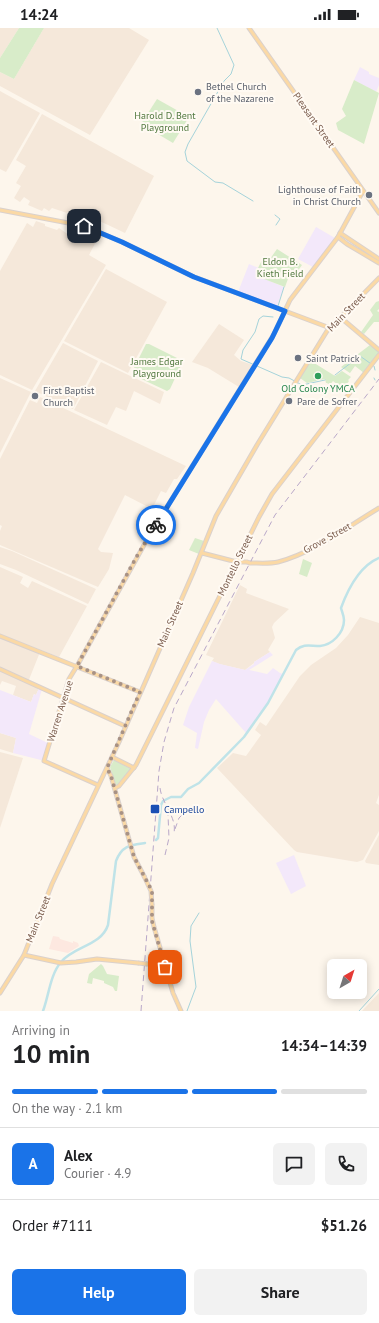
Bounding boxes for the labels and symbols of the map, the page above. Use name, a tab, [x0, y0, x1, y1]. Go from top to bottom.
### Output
place label: Bethel Church of the Nazarene	[206, 80, 274, 105]
marker: Bethel Church of the Nazarene	[193, 87, 203, 97]
street label: Pleasant Street	[290, 90, 338, 151]
park label: Harold D. Bent Playground	[134, 109, 196, 134]
place label: Lighthouse of Faith in Christ Church	[278, 183, 361, 208]
marker: Lighthouse of Faith in Christ Church	[364, 190, 374, 200]
pin	[67, 209, 101, 243]
park label: Eldon B. Kieth Field	[257, 255, 303, 280]
street label: Main Street	[324, 289, 368, 334]
place label: Saint Patrick	[306, 352, 360, 365]
marker: Saint Patrick	[293, 353, 303, 363]
park label: James Edgar Playground	[130, 355, 184, 380]
marker: Old Colony YMCA	[313, 371, 323, 381]
place label: Old Colony YMCA	[281, 382, 355, 395]
place label: First Baptist Church	[43, 384, 95, 409]
marker: First Baptist Church	[30, 391, 40, 401]
place label: Pare de Sofrer	[297, 395, 358, 408]
marker: Pare de Sofrer	[284, 396, 294, 406]
courier	[136, 505, 176, 545]
street label: Grove Street	[301, 519, 354, 556]
street label: Montello Street	[215, 532, 256, 598]
street label: Main Street	[154, 598, 186, 649]
street label: Warren Avenue	[44, 679, 76, 743]
marker: Campello	[149, 803, 161, 815]
place label: Campello	[164, 803, 204, 816]
street label: Main Street	[23, 893, 53, 944]
pin	[148, 950, 182, 984]
north arrow	[327, 959, 367, 999]

